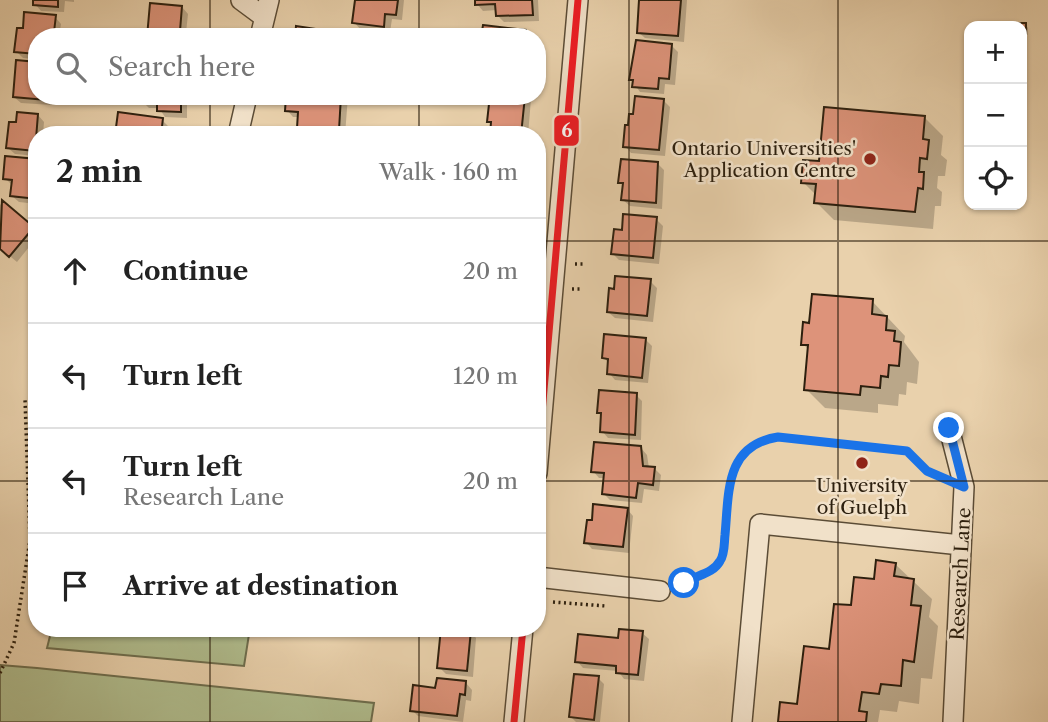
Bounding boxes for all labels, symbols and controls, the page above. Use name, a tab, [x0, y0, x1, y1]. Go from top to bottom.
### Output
map controls	[964, 21, 1027, 210]
button: +	[964, 21, 1027, 84]
search box	[28, 28, 546, 105]
icon: search	[52, 48, 90, 86]
text: Search here	[108, 51, 255, 83]
button: −	[964, 84, 1027, 147]
line badge: 6	[553, 114, 580, 147]
text: 6	[561, 119, 573, 142]
place label: Ontario Universities' Application Centre	[671, 137, 856, 182]
button: locate	[964, 147, 1027, 210]
marker: Ontario Universities' Application Centre	[862, 151, 878, 167]
text: 2 min	[56, 153, 142, 190]
text: Walk · 160 m	[379, 158, 518, 186]
icon: ahead	[56, 252, 94, 290]
text: Continue	[123, 255, 248, 287]
text: 20 m	[463, 257, 518, 285]
icon: left	[56, 357, 94, 395]
text: Turn left	[123, 360, 242, 392]
text: 120 m	[453, 362, 518, 390]
route end	[933, 412, 964, 443]
text: Turn left	[123, 451, 242, 483]
marker: University of Guelph	[854, 455, 870, 471]
icon: left	[56, 462, 94, 500]
text: 20 m	[463, 467, 518, 495]
place label: University of Guelph	[816, 474, 908, 519]
text: Research Lane	[123, 483, 284, 511]
street label: Research Lane	[946, 507, 975, 641]
icon: arrive	[56, 567, 94, 605]
route start	[668, 567, 699, 598]
text: Arrive at destination	[123, 570, 398, 602]

